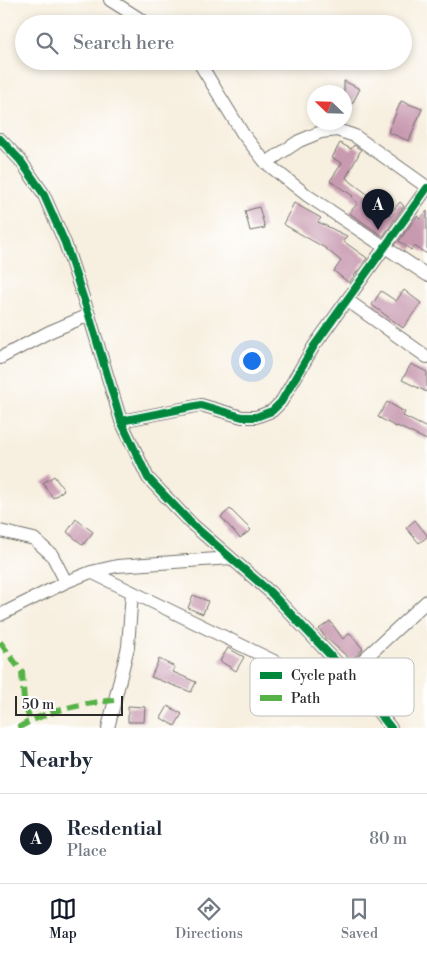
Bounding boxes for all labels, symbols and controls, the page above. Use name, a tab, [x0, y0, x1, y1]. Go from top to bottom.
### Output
search box	[15, 15, 412, 70]
icon: search	[33, 29, 61, 57]
text: Search here	[73, 31, 174, 55]
north arrow	[307, 85, 352, 130]
pin: A	[362, 189, 394, 230]
your location	[239, 348, 265, 374]
legend	[250, 658, 414, 716]
text: Cycle path	[291, 667, 357, 685]
text: Path	[291, 690, 321, 708]
scale bar	[15, 693, 122, 716]
text: 50 m	[22, 696, 54, 714]
text: Nearby	[20, 748, 93, 774]
text: Resdential	[67, 817, 162, 841]
text: A	[30, 829, 42, 849]
text: 80 m	[369, 829, 407, 849]
text: Place	[67, 841, 107, 861]
tab: Map	[49, 895, 77, 943]
tab: Directions	[175, 895, 243, 943]
tab: Saved	[341, 895, 378, 943]

